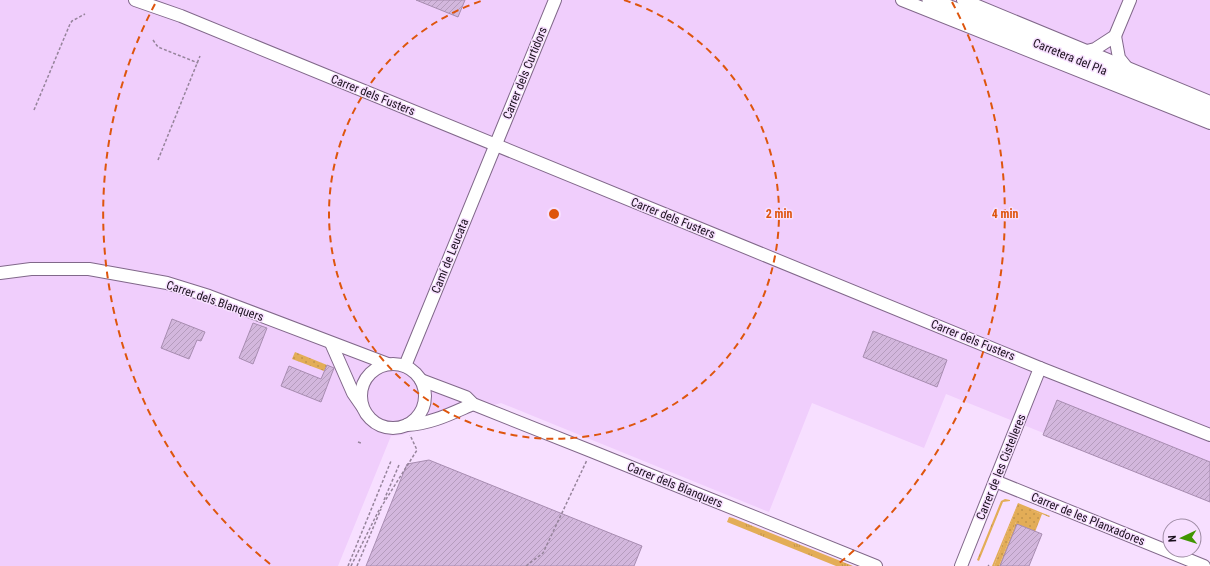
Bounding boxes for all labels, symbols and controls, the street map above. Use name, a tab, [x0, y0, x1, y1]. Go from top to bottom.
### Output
street label: Carrer dels Curtidors	[500, 25, 550, 121]
street label: Carretera del Pla	[1031, 36, 1109, 78]
street label: Carrer dels Fusters	[329, 72, 417, 118]
street label: Carrer dels Fusters	[629, 195, 717, 241]
centre of rings	[547, 207, 561, 221]
text: 2 min	[766, 207, 792, 221]
text: 4 min	[992, 207, 1018, 221]
street label: Camí de Leucata	[429, 216, 471, 295]
street label: Carrer dels Blanquers	[165, 278, 265, 324]
street label: Carrer dels Fusters	[929, 317, 1017, 363]
street label: Carrer de les Cistelleres	[973, 412, 1029, 522]
street label: Carrer dels Blanquers	[625, 459, 725, 511]
street label: Carrer de les Planxadores	[1029, 490, 1147, 548]
north arrow	[1162, 518, 1202, 558]
text: N	[1166, 535, 1179, 542]

